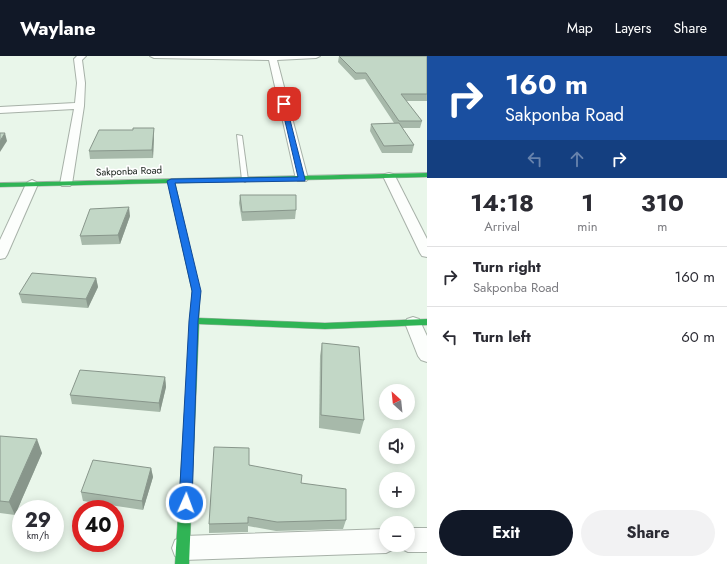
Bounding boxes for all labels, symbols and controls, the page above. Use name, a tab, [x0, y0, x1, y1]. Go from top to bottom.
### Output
text: Waylane	[20, 15, 96, 42]
text: Map	[567, 18, 593, 38]
text: Layers	[615, 18, 651, 38]
text: Share	[673, 18, 707, 38]
text: 160 m	[505, 64, 588, 105]
icon: right	[439, 72, 491, 124]
pin	[267, 87, 301, 121]
icon: arrive	[273, 93, 295, 115]
text: Sakponba Road	[505, 102, 624, 128]
icon: left	[524, 148, 546, 170]
icon: ahead	[566, 148, 588, 170]
icon: right	[608, 148, 630, 170]
street label: Sakponba Road	[96, 162, 162, 180]
text: 14:18	[470, 185, 534, 220]
text: 1	[581, 185, 594, 220]
text: 310	[641, 185, 684, 220]
text: Arrival	[484, 217, 520, 236]
text: min	[577, 217, 598, 236]
text: m	[657, 217, 667, 236]
text: Turn right	[473, 256, 541, 278]
icon: right	[439, 266, 461, 288]
text: 160 m	[674, 266, 715, 288]
text: Sakponba Road	[473, 278, 559, 297]
icon: left	[439, 326, 461, 348]
text: Turn left	[473, 326, 531, 348]
text: 60 m	[681, 326, 715, 348]
north arrow	[379, 384, 415, 420]
map controls	[379, 384, 415, 552]
button: sound	[379, 428, 415, 464]
button: +	[379, 472, 415, 508]
position arrow	[165, 482, 207, 524]
speed limit sign: 40	[72, 500, 124, 552]
text: 29	[25, 506, 51, 535]
button: Exit	[439, 510, 573, 556]
button: Share	[581, 510, 715, 556]
button: −	[379, 516, 415, 552]
text: km/h	[27, 528, 49, 543]

